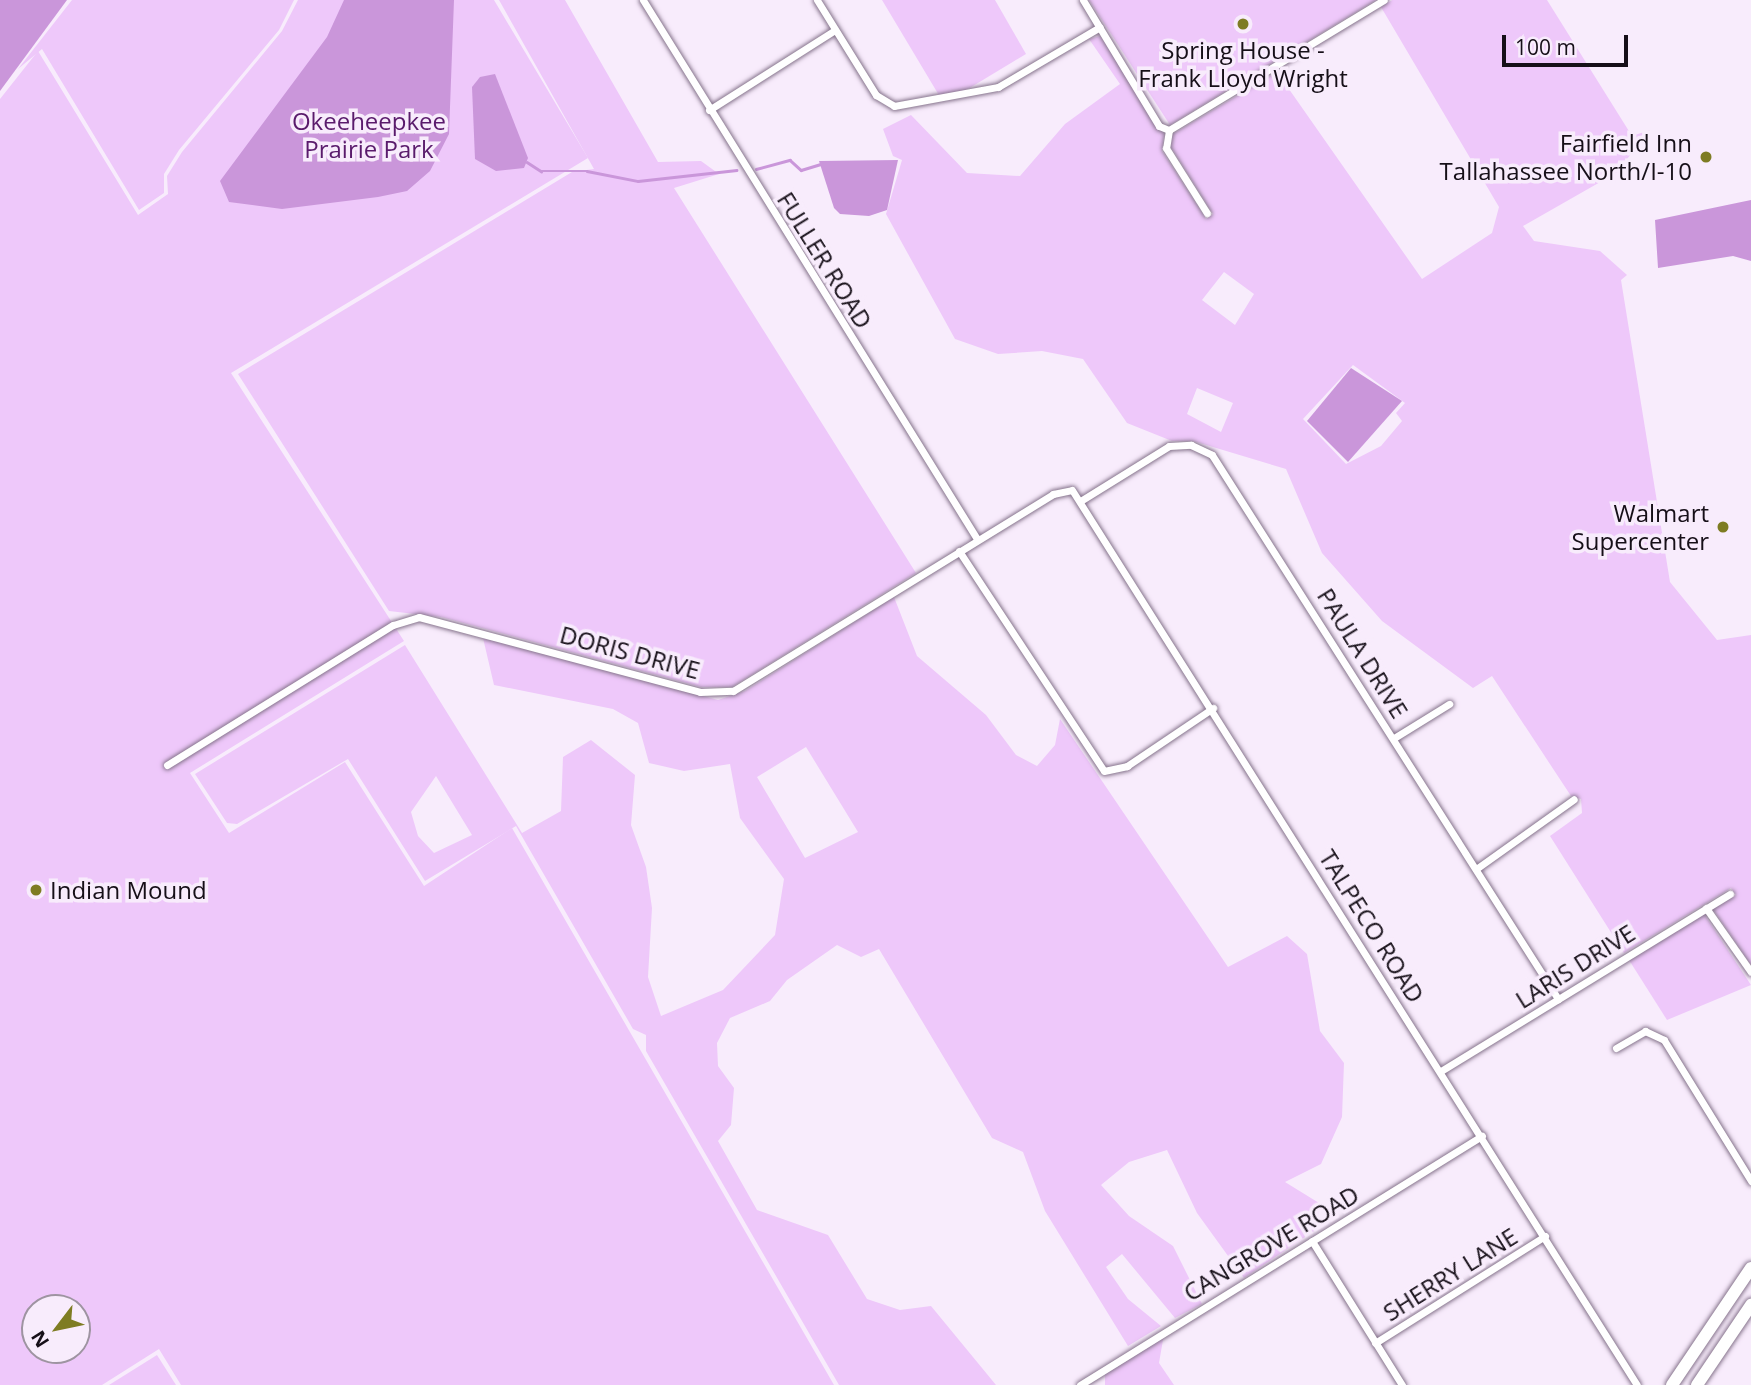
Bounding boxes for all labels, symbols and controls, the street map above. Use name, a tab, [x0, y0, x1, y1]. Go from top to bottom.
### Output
marker: Spring House - Frank Lloyd Wright	[1235, 16, 1251, 32]
scale bar	[1506, 21, 1632, 65]
text: 100 m	[1515, 33, 1576, 61]
place label: Spring House - Frank Lloyd Wright	[1138, 36, 1348, 92]
park label: Okeeheepkee Prairie Park	[292, 107, 446, 163]
place label: Fairfield Inn Tallahassee North/I-10	[1440, 129, 1692, 185]
marker: Fairfield Inn Tallahassee North/I-10	[1698, 149, 1714, 165]
street label: FULLER ROAD	[772, 186, 878, 334]
place label: Walmart Supercenter	[1572, 499, 1709, 555]
marker: Walmart Supercenter	[1715, 519, 1731, 535]
street label: PAULA DRIVE	[1312, 583, 1414, 723]
street label: DORIS DRIVE	[557, 620, 703, 684]
street label: TALPECO ROAD	[1313, 844, 1431, 1008]
place label: Indian Mound	[50, 876, 207, 904]
marker: Indian Mound	[28, 882, 44, 898]
street label: LARIS DRIVE	[1510, 918, 1640, 1014]
street label: CANGROVE ROAD	[1178, 1179, 1364, 1307]
street label: SHERRY LANE	[1378, 1221, 1522, 1327]
north arrow	[21, 1294, 91, 1364]
text: N	[25, 1326, 55, 1353]

